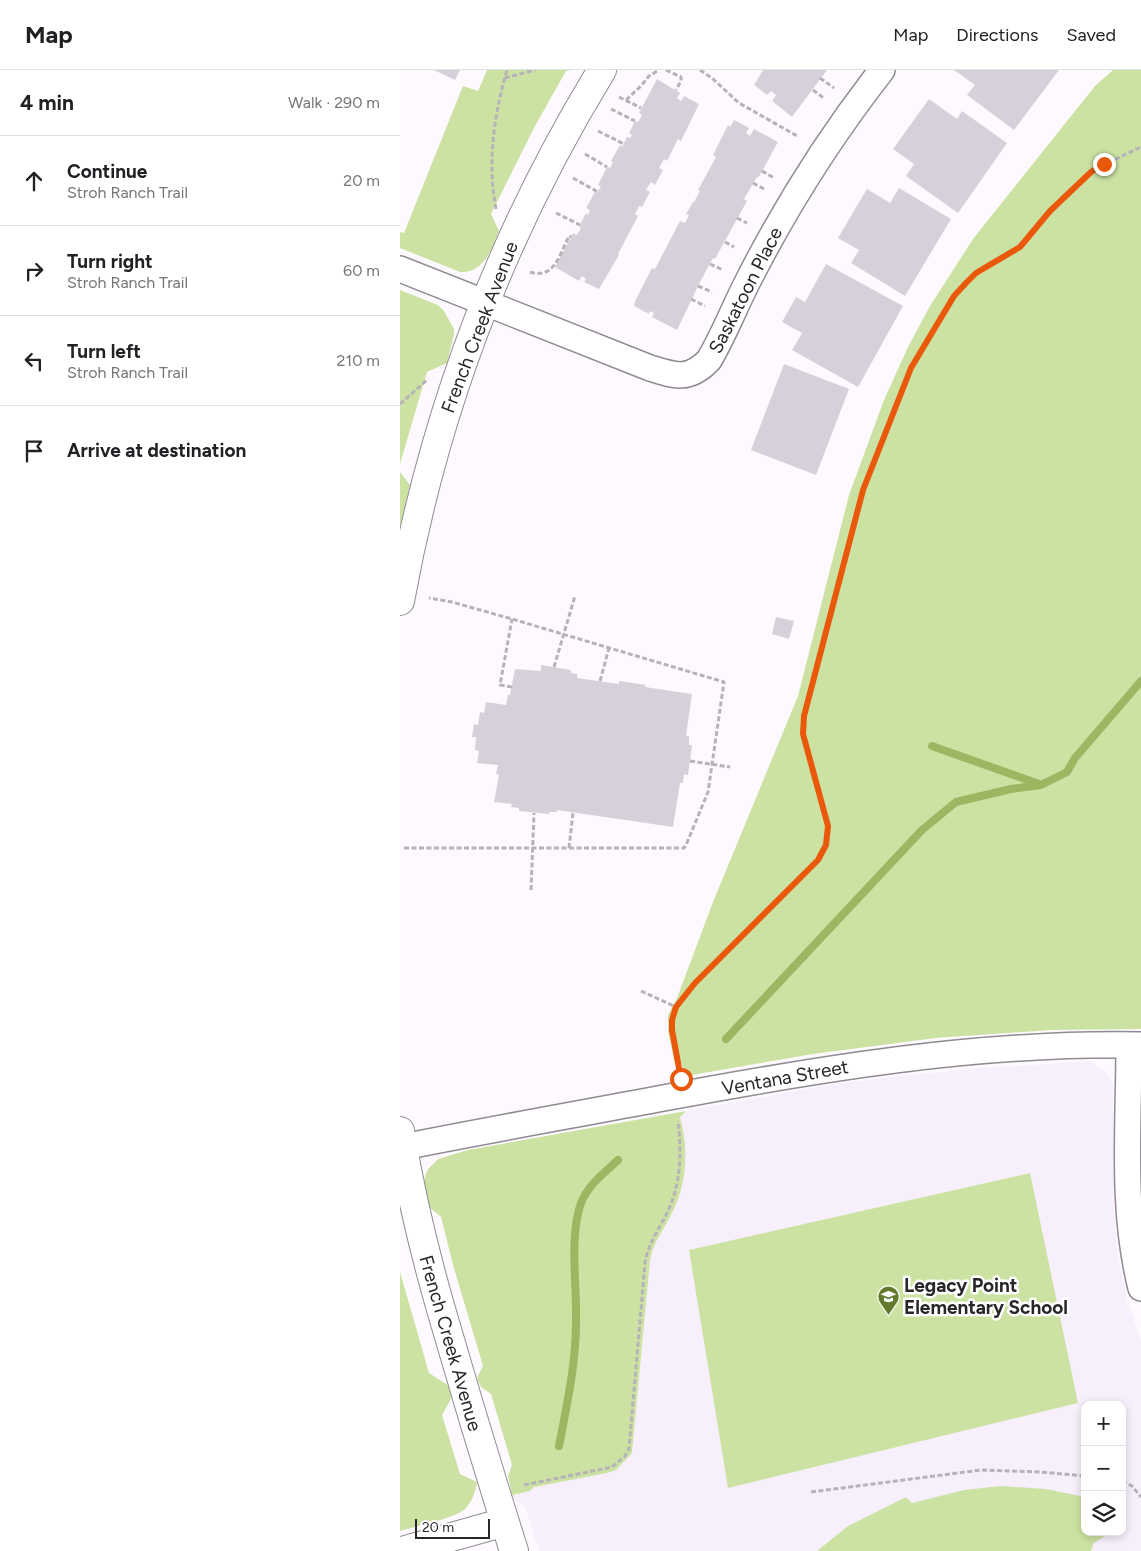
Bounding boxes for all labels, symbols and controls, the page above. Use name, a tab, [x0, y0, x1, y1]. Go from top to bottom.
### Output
text: Map	[25, 20, 73, 49]
text: Map	[893, 24, 928, 46]
text: Directions	[956, 24, 1038, 46]
text: Saved	[1066, 24, 1116, 46]
text: 4 min	[20, 90, 74, 115]
text: Walk · 290 m	[288, 93, 380, 112]
route end	[1093, 153, 1116, 176]
text: Continue	[67, 160, 147, 183]
icon: ahead	[20, 167, 48, 195]
text: 20 m	[343, 171, 380, 190]
text: Stroh Ranch Trail	[67, 183, 188, 202]
street label: Saskatoon Place	[704, 223, 787, 357]
street label: French Creek Avenue	[436, 238, 523, 416]
text: Turn right	[67, 250, 153, 273]
icon: right	[20, 257, 48, 285]
text: 60 m	[343, 261, 380, 280]
text: Stroh Ranch Trail	[67, 273, 188, 292]
text: Turn left	[67, 340, 141, 363]
icon: left	[20, 347, 48, 375]
text: 210 m	[337, 351, 380, 370]
text: Stroh Ranch Trail	[67, 363, 188, 382]
icon: arrive	[20, 437, 48, 465]
text: Arrive at destination	[67, 439, 246, 462]
street label: Ventana Street	[720, 1055, 850, 1100]
route start	[670, 1068, 693, 1091]
street label: French Creek Avenue	[414, 1252, 487, 1434]
place label: Legacy Point Elementary School	[904, 1274, 1068, 1319]
school or university icon: Legacy Point Elementary School	[876, 1284, 900, 1315]
map controls	[1081, 1401, 1126, 1536]
button: +	[1081, 1401, 1126, 1446]
button: −	[1081, 1446, 1126, 1491]
button: layers	[1081, 1491, 1126, 1536]
scale bar	[415, 1516, 490, 1539]
text: 20 m	[422, 1519, 454, 1536]

